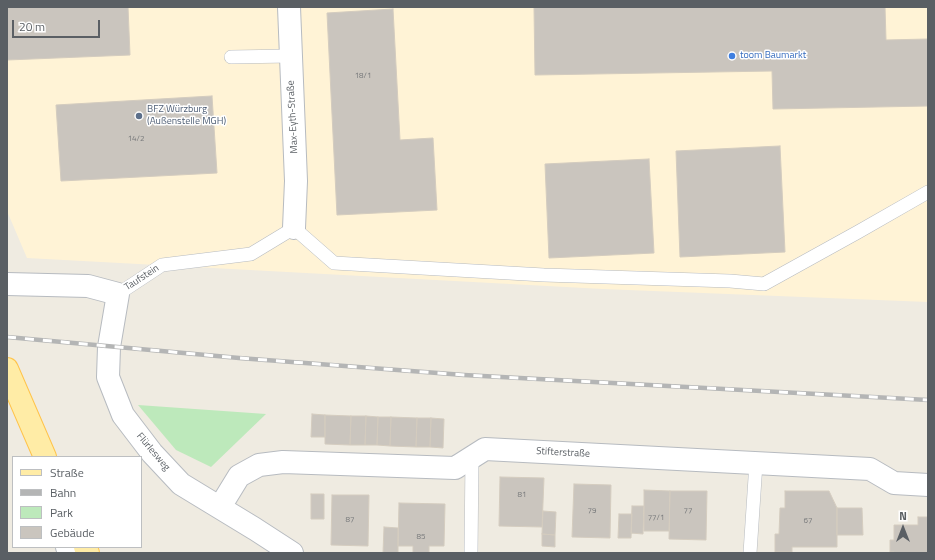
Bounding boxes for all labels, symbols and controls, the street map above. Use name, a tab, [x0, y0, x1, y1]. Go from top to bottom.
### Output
scale bar	[14, 12, 102, 38]
text: 20 m	[19, 17, 45, 36]
place label: toom Baumarkt	[740, 50, 806, 62]
marker: toom Baumarkt	[727, 51, 737, 61]
house number: 18/1	[355, 71, 371, 81]
street label: Max-Eyth-Straße	[285, 80, 301, 154]
place label: BFZ Würzburg (Außenstelle MGH)	[147, 104, 226, 128]
marker: BFZ Würzburg (Außenstelle MGH)	[134, 111, 144, 121]
house number: 14/2	[128, 134, 144, 144]
street label: Taufstein	[122, 262, 162, 294]
street label: Flürlesweg	[134, 430, 172, 474]
street label: Stifterstraße	[536, 446, 590, 460]
legend	[12, 456, 142, 548]
text: Straße	[50, 463, 84, 482]
text: Bahn	[50, 483, 76, 502]
house number: 81	[518, 490, 526, 500]
text: Park	[50, 503, 73, 522]
house number: 79	[588, 506, 596, 516]
house number: 77	[684, 506, 692, 516]
north arrow	[883, 508, 923, 548]
text: N	[899, 508, 907, 524]
house number: 77/1	[648, 513, 664, 523]
house number: 87	[346, 515, 354, 525]
house number: 67	[804, 516, 812, 526]
text: Gebäude	[50, 523, 95, 542]
house number: 85	[417, 532, 425, 542]

